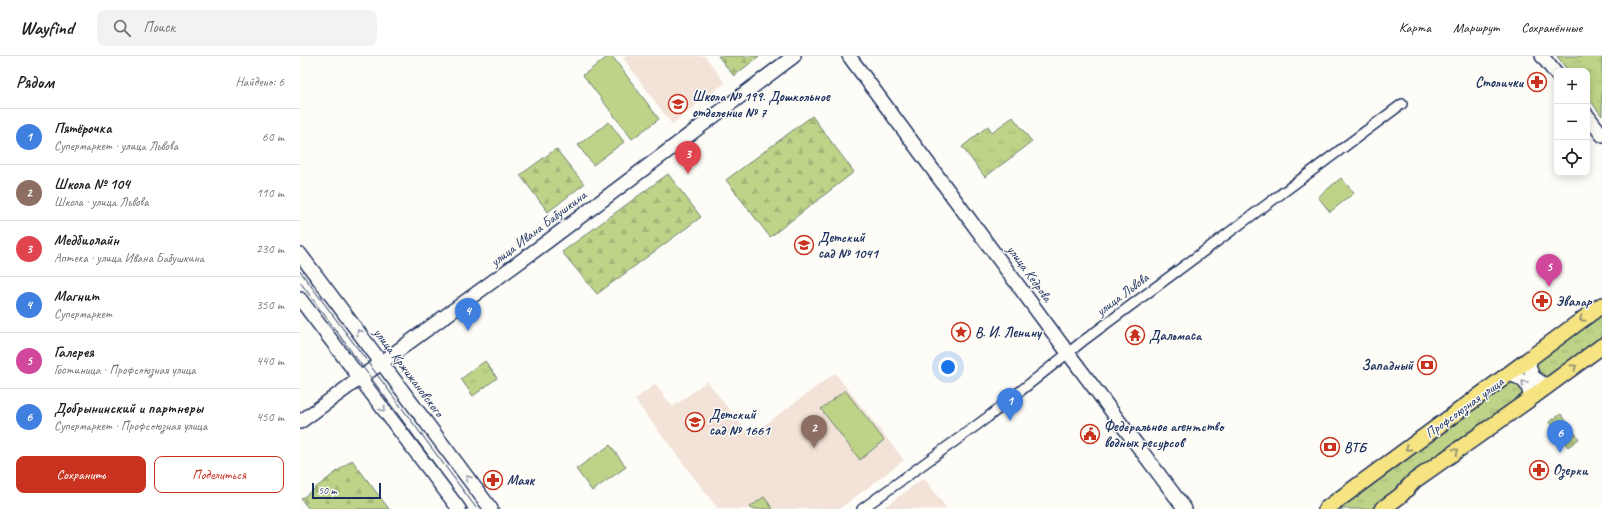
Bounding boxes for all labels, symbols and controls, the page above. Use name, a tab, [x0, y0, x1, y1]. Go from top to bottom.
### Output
search box	[97, 10, 377, 46]
text: Wayfind	[20, 16, 73, 40]
icon: search	[111, 17, 133, 39]
text: Поиск	[143, 18, 175, 37]
text: Карта	[1399, 19, 1431, 36]
text: Маршрут	[1453, 19, 1499, 36]
text: Сохранённые	[1521, 19, 1582, 36]
map controls	[1554, 68, 1590, 176]
button: +	[1554, 68, 1590, 104]
pharmacy icon: Столички	[1526, 71, 1548, 93]
text: Рядом	[16, 72, 54, 93]
text: Найдено: 6	[236, 74, 284, 90]
place label: Столички	[1475, 74, 1524, 91]
place label: Школа № 199. Дошкольное отделение № 7	[692, 88, 831, 121]
school or university icon: Школа № 199. Дошкольное отделение № 7	[667, 93, 689, 115]
button: −	[1554, 104, 1590, 140]
text: Пятёрочка	[54, 119, 111, 138]
text: 1	[26, 129, 32, 145]
text: 60 m	[262, 129, 284, 145]
text: Супермаркет · улица Львова	[54, 138, 178, 154]
button: locate	[1554, 140, 1590, 176]
pin: 3	[675, 141, 701, 174]
text: Школа № 104	[54, 175, 130, 194]
text: 2	[26, 185, 32, 201]
text: 110 m	[256, 185, 284, 201]
street label: улица Ивана Бабушкина	[486, 186, 591, 271]
text: Школа · улица Львова	[54, 194, 149, 210]
place label: Детский сад № 1041	[818, 229, 880, 262]
text: Медбиолайн	[54, 231, 119, 250]
school or university icon: Детский сад № 1041	[793, 234, 815, 256]
text: 3	[26, 241, 32, 257]
text: 230 m	[256, 241, 284, 257]
street label: улица Кедрова	[1003, 241, 1057, 306]
text: Аптека · улица Ивана Бабушкина	[54, 250, 204, 266]
pin: 5	[1536, 254, 1562, 287]
street label: улица Львова	[1092, 268, 1153, 320]
text: Магнит	[54, 287, 99, 306]
pharmacy icon: Эвалар	[1531, 290, 1553, 312]
place label: Эвалар	[1556, 293, 1593, 310]
text: 4	[26, 297, 32, 313]
text: 350 m	[256, 297, 284, 313]
pin: 4	[455, 298, 481, 331]
text: Супермаркет	[54, 306, 112, 322]
one-way arrow	[1580, 314, 1587, 321]
place icon: В. И. Ленину	[950, 321, 972, 343]
street label: улица Кржижановского	[369, 324, 449, 422]
place label: В. И. Ленину	[975, 324, 1043, 341]
temple icon: Дальмаса	[1124, 324, 1146, 346]
place label: Дальмаса	[1149, 327, 1203, 344]
one-way arrow	[357, 329, 364, 336]
text: Галерея	[54, 343, 94, 362]
text: 5	[26, 353, 32, 369]
text: 440 m	[256, 353, 284, 369]
bank icon: Западный	[1416, 354, 1438, 376]
your location	[938, 357, 958, 377]
place label: Западный	[1362, 357, 1414, 374]
text: Гостиница · Профсоюзная улица	[54, 362, 196, 378]
one-way arrow	[1569, 365, 1576, 372]
street label: Профсоюзная улица	[1422, 372, 1508, 442]
one-way arrow	[1522, 380, 1529, 388]
pin: 1	[997, 388, 1023, 421]
text: Добрынинский и партнеры	[54, 399, 203, 418]
one-way arrow	[379, 405, 386, 412]
place label: Детский сад № 1661	[709, 406, 771, 439]
text: 6	[26, 409, 32, 425]
text: 450 m	[256, 409, 284, 425]
school or university icon: Детский сад № 1661	[684, 411, 706, 433]
pin: 2	[801, 415, 827, 448]
text: Супермаркет · Профсоюзная улица	[54, 418, 207, 434]
place label: Федеральное агентство водных ресурсов	[1104, 418, 1225, 451]
pin: 6	[1547, 420, 1573, 453]
public building icon: Федеральное агентство водных ресурсов	[1079, 423, 1101, 445]
bank icon: ВТБ	[1319, 436, 1341, 458]
place label: ВТБ	[1344, 439, 1368, 456]
one-way arrow	[1405, 444, 1412, 451]
one-way arrow	[1452, 448, 1459, 456]
button: Сохранить	[16, 456, 146, 493]
button: Поделиться	[154, 456, 284, 493]
pharmacy icon: Озерки	[1528, 459, 1550, 481]
place label: Озерки	[1553, 462, 1589, 480]
pharmacy icon: Маяк	[482, 469, 504, 491]
place label: Маяк	[507, 472, 535, 489]
one-way arrow	[466, 475, 473, 482]
scale bar	[312, 481, 381, 500]
text: 50 m	[318, 483, 337, 497]

